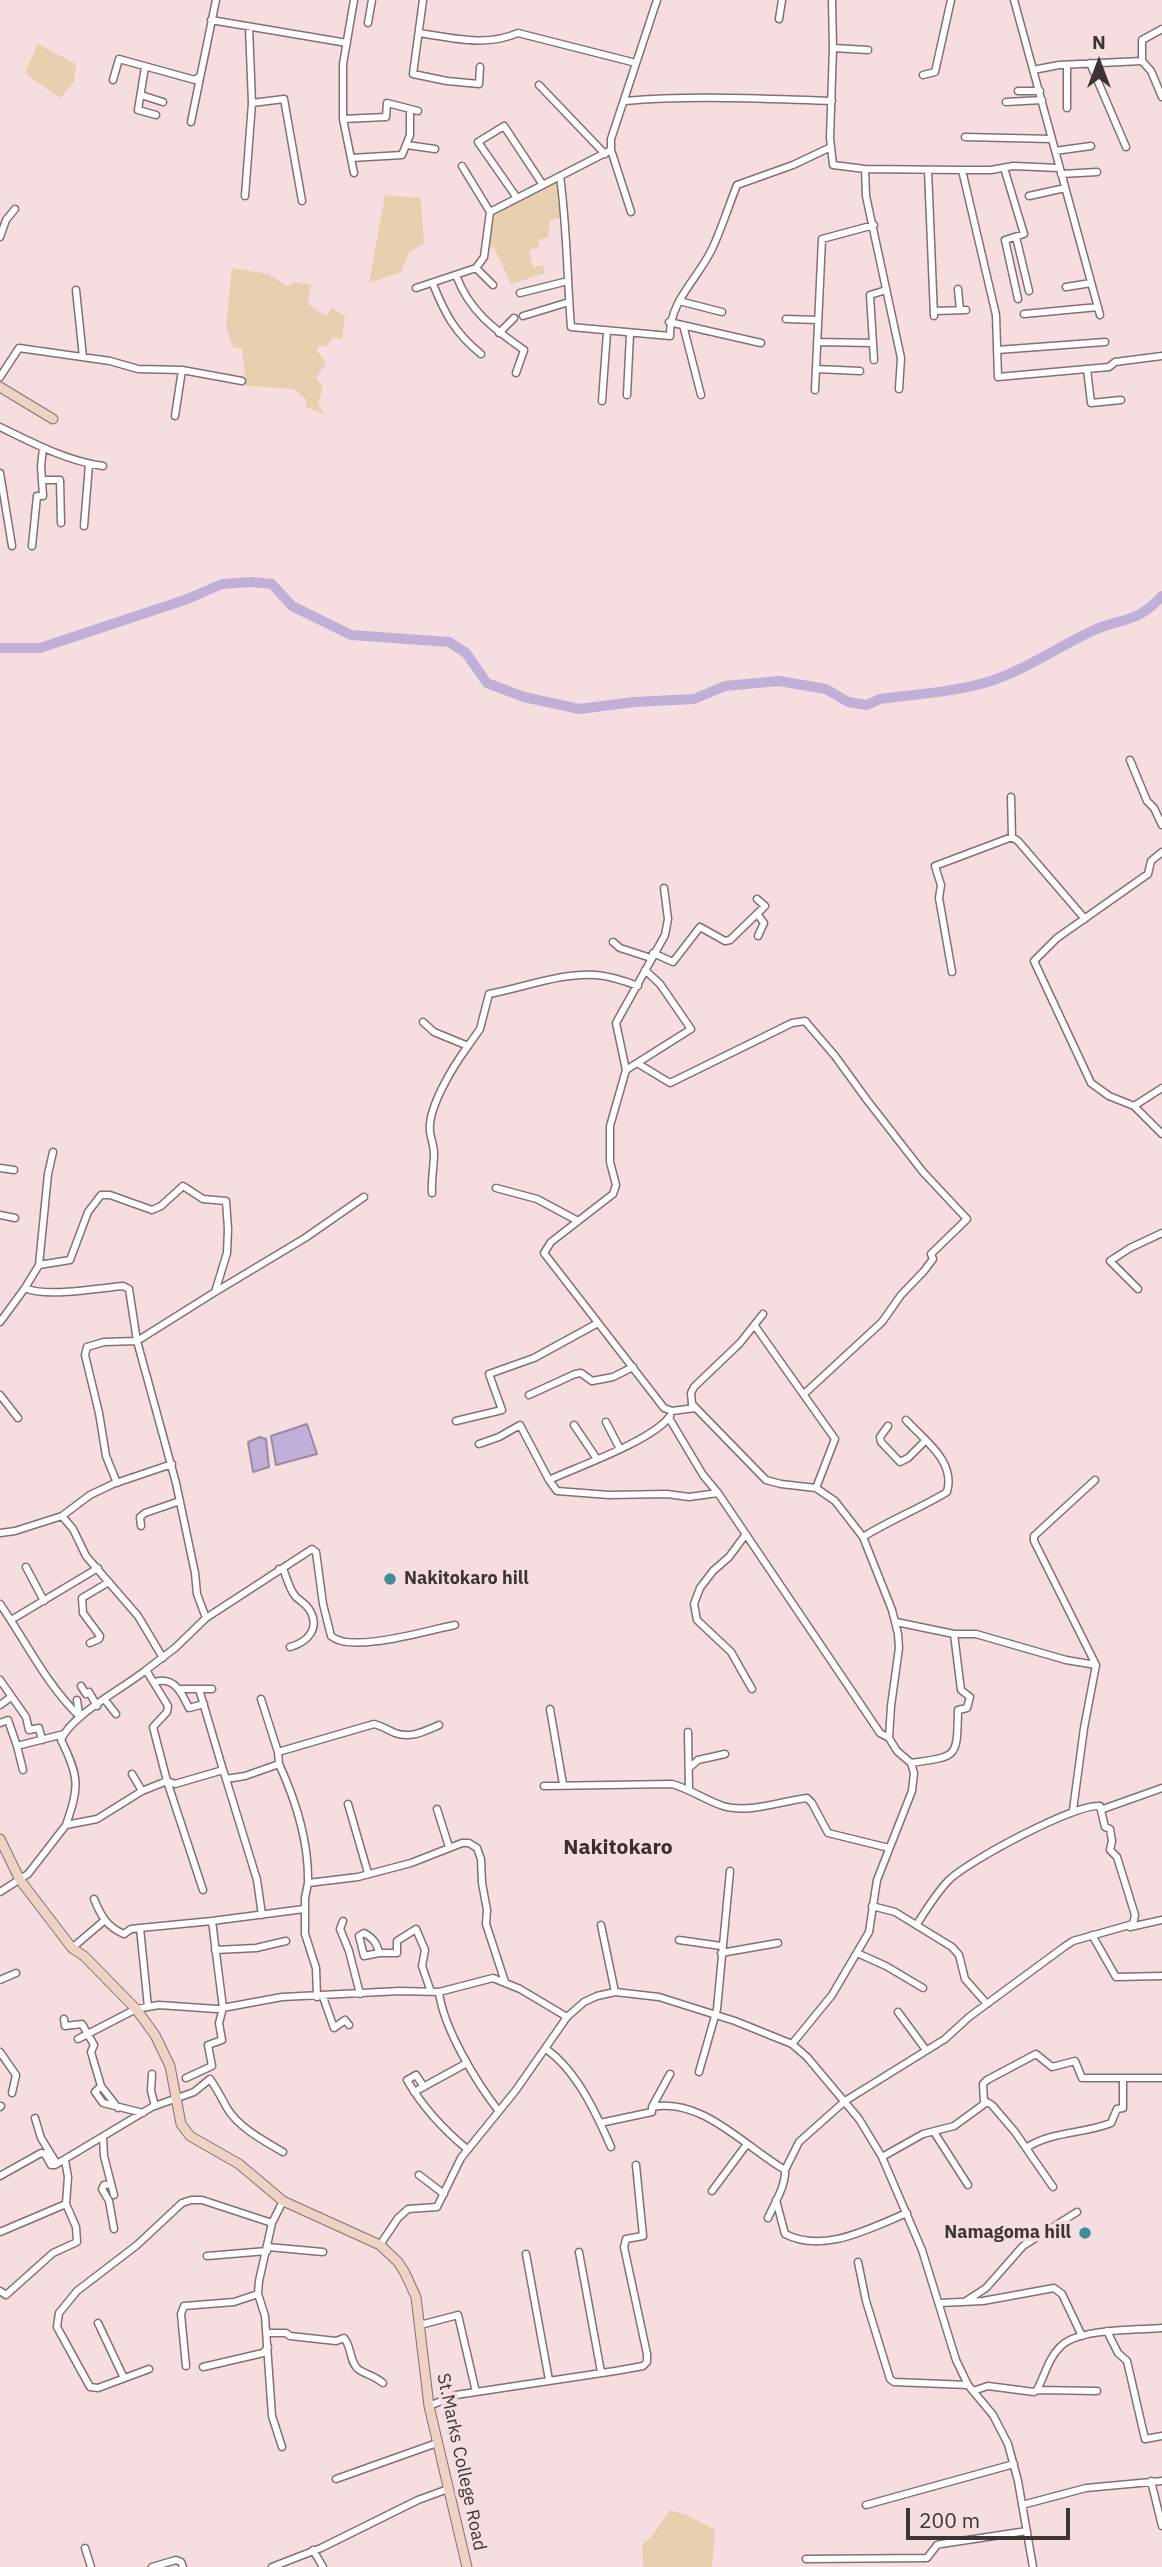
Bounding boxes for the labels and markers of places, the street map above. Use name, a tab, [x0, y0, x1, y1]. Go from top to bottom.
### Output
place label: Nakitokaro hill	[404, 1568, 529, 1590]
marker: Nakitokaro hill	[382, 1571, 398, 1587]
place label: Namagoma hill	[944, 2222, 1071, 2244]
marker: Namagoma hill	[1077, 2225, 1093, 2241]

